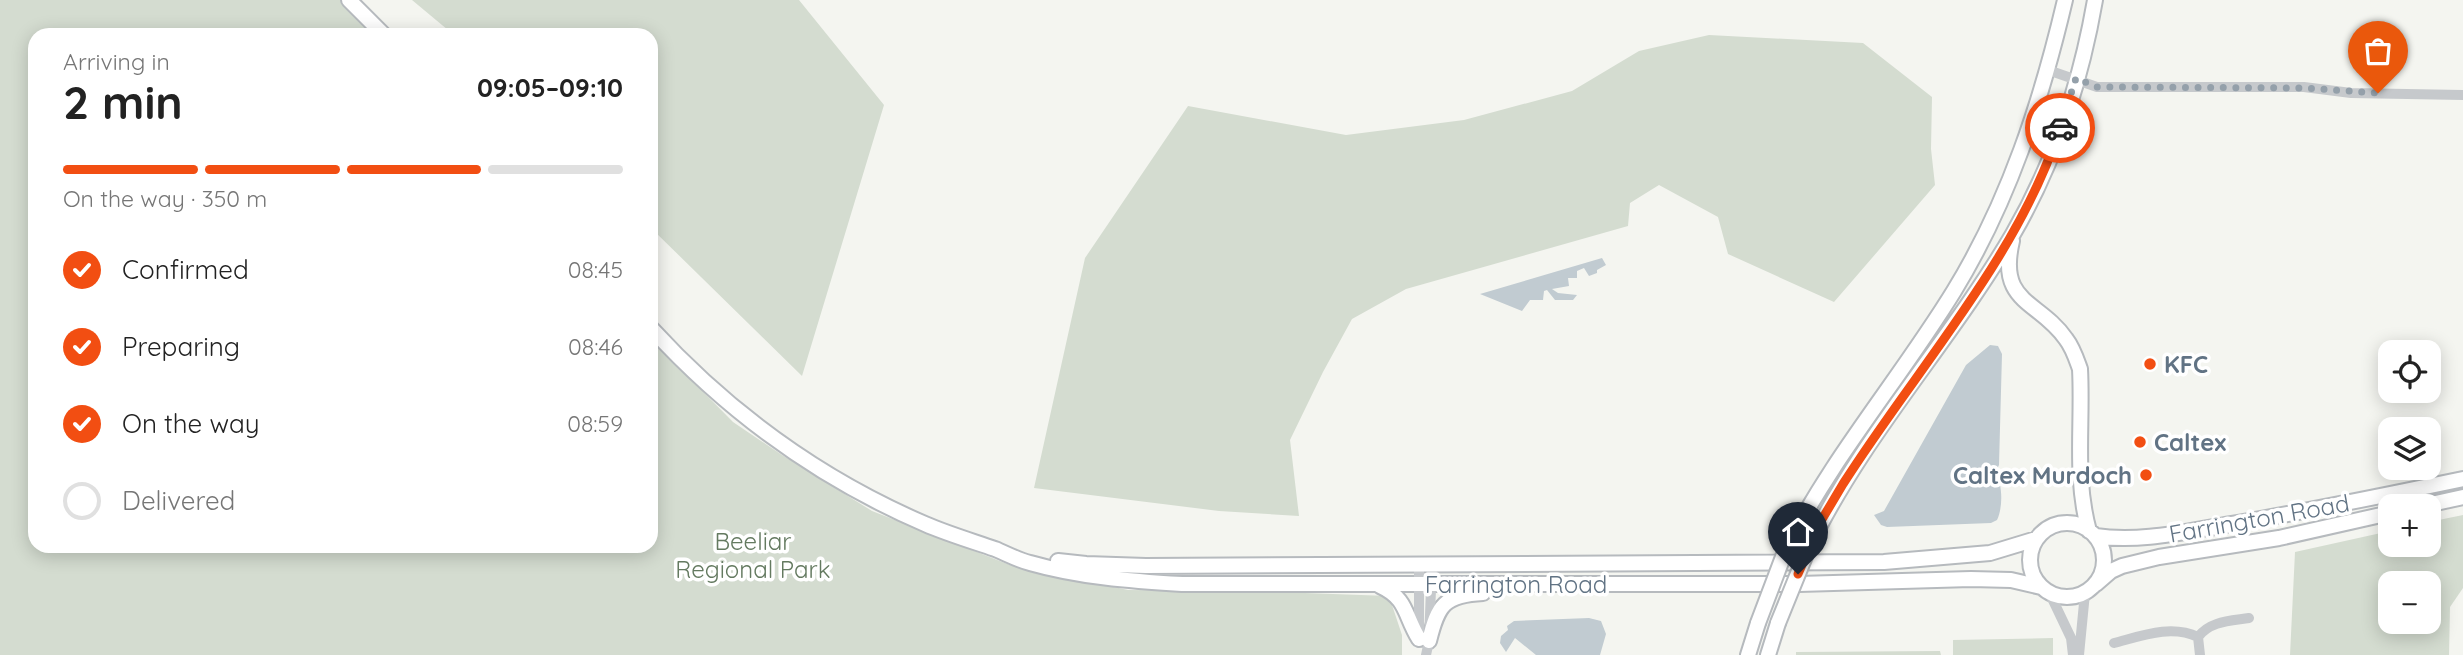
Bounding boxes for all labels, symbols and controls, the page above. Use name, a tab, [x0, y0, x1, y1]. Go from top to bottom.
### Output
pin	[2348, 21, 2408, 93]
icon: bag	[2359, 32, 2397, 70]
text: Arriving in	[63, 47, 170, 76]
text: 09:05–09:10	[477, 71, 623, 104]
text: 2 min	[63, 73, 183, 131]
courier	[2025, 93, 2095, 163]
icon: car	[2041, 109, 2079, 147]
text: On the way · 350 m	[63, 184, 267, 213]
icon: check	[63, 251, 101, 289]
text: Confirmed	[122, 253, 249, 286]
text: 08:45	[568, 255, 623, 284]
icon: check	[63, 328, 101, 366]
text: Preparing	[122, 330, 240, 363]
text: 08:46	[568, 332, 623, 361]
map controls	[2378, 340, 2441, 634]
button: locate	[2378, 340, 2441, 403]
place label: KFC	[2164, 349, 2208, 379]
marker: KFC	[2142, 356, 2158, 372]
icon: check	[63, 405, 101, 443]
text: On the way	[122, 407, 260, 440]
text: 08:59	[567, 409, 623, 438]
button: layers	[2378, 417, 2441, 480]
place label: Caltex	[2154, 427, 2226, 457]
marker: Caltex	[2132, 434, 2148, 450]
place label: Caltex Murdoch	[1953, 460, 2132, 490]
marker: Caltex Murdoch	[2138, 467, 2154, 483]
text: Delivered	[122, 484, 235, 517]
street label: Farrington Road	[2166, 487, 2352, 549]
button: +	[2378, 494, 2441, 557]
pin	[1768, 502, 1828, 574]
icon: home	[1779, 513, 1817, 551]
park label: Beeliar Regional Park	[675, 526, 831, 584]
street label: Farrington Road	[1425, 569, 1607, 599]
button: −	[2378, 571, 2441, 634]

